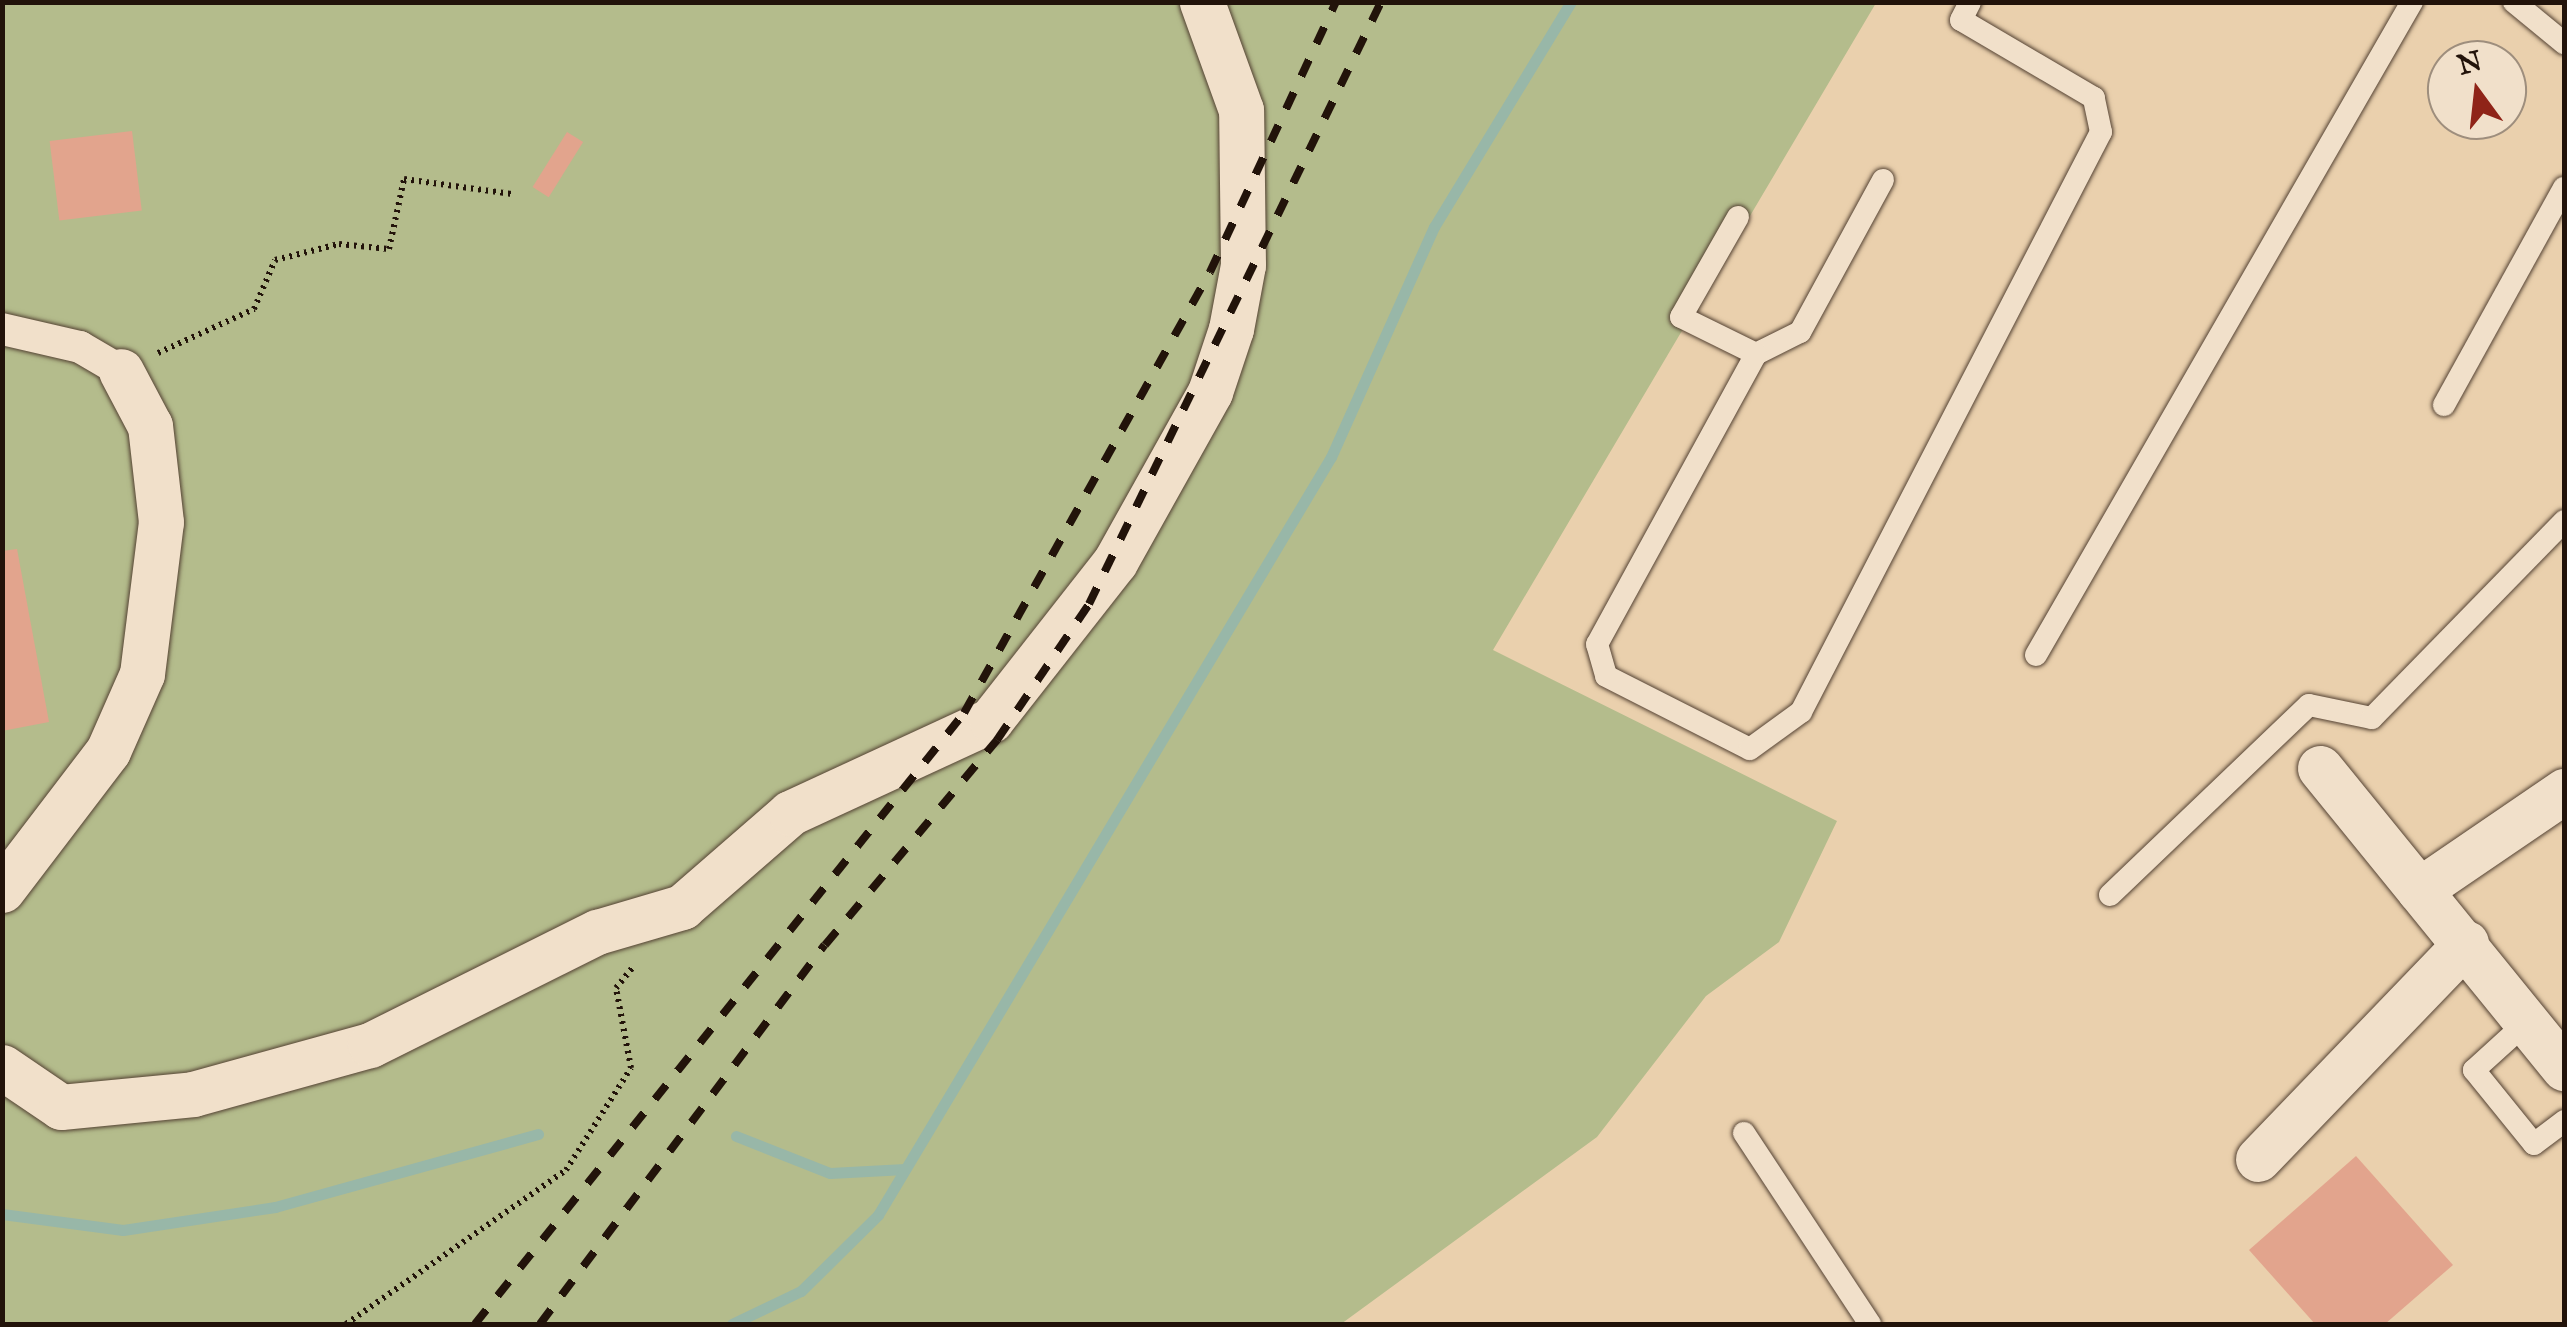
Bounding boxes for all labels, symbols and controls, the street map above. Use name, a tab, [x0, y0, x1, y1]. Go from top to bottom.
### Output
north arrow	[2427, 40, 2527, 140]
text: N	[2454, 42, 2486, 82]

